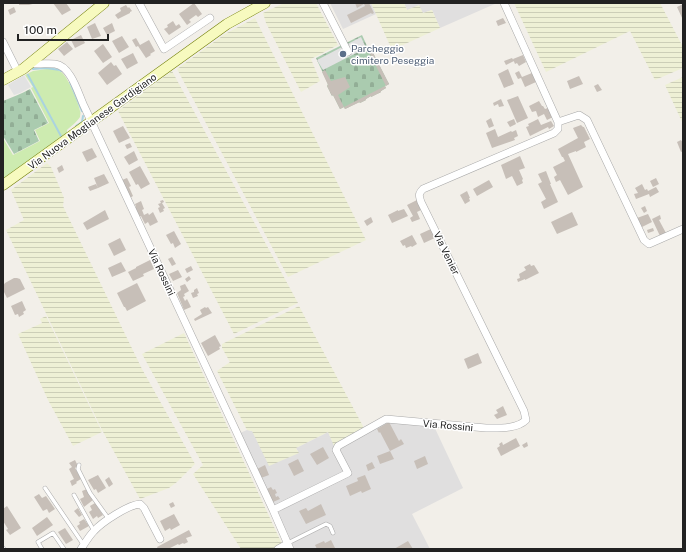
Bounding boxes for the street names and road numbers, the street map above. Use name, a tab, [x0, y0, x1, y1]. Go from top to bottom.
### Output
street label: Via Nuova Moglianese Gardigiano	[25, 70, 159, 172]
street label: Via Venier	[431, 229, 463, 277]
street label: Via Rossini	[146, 247, 178, 297]
street label: Via Rossini	[422, 417, 474, 433]

